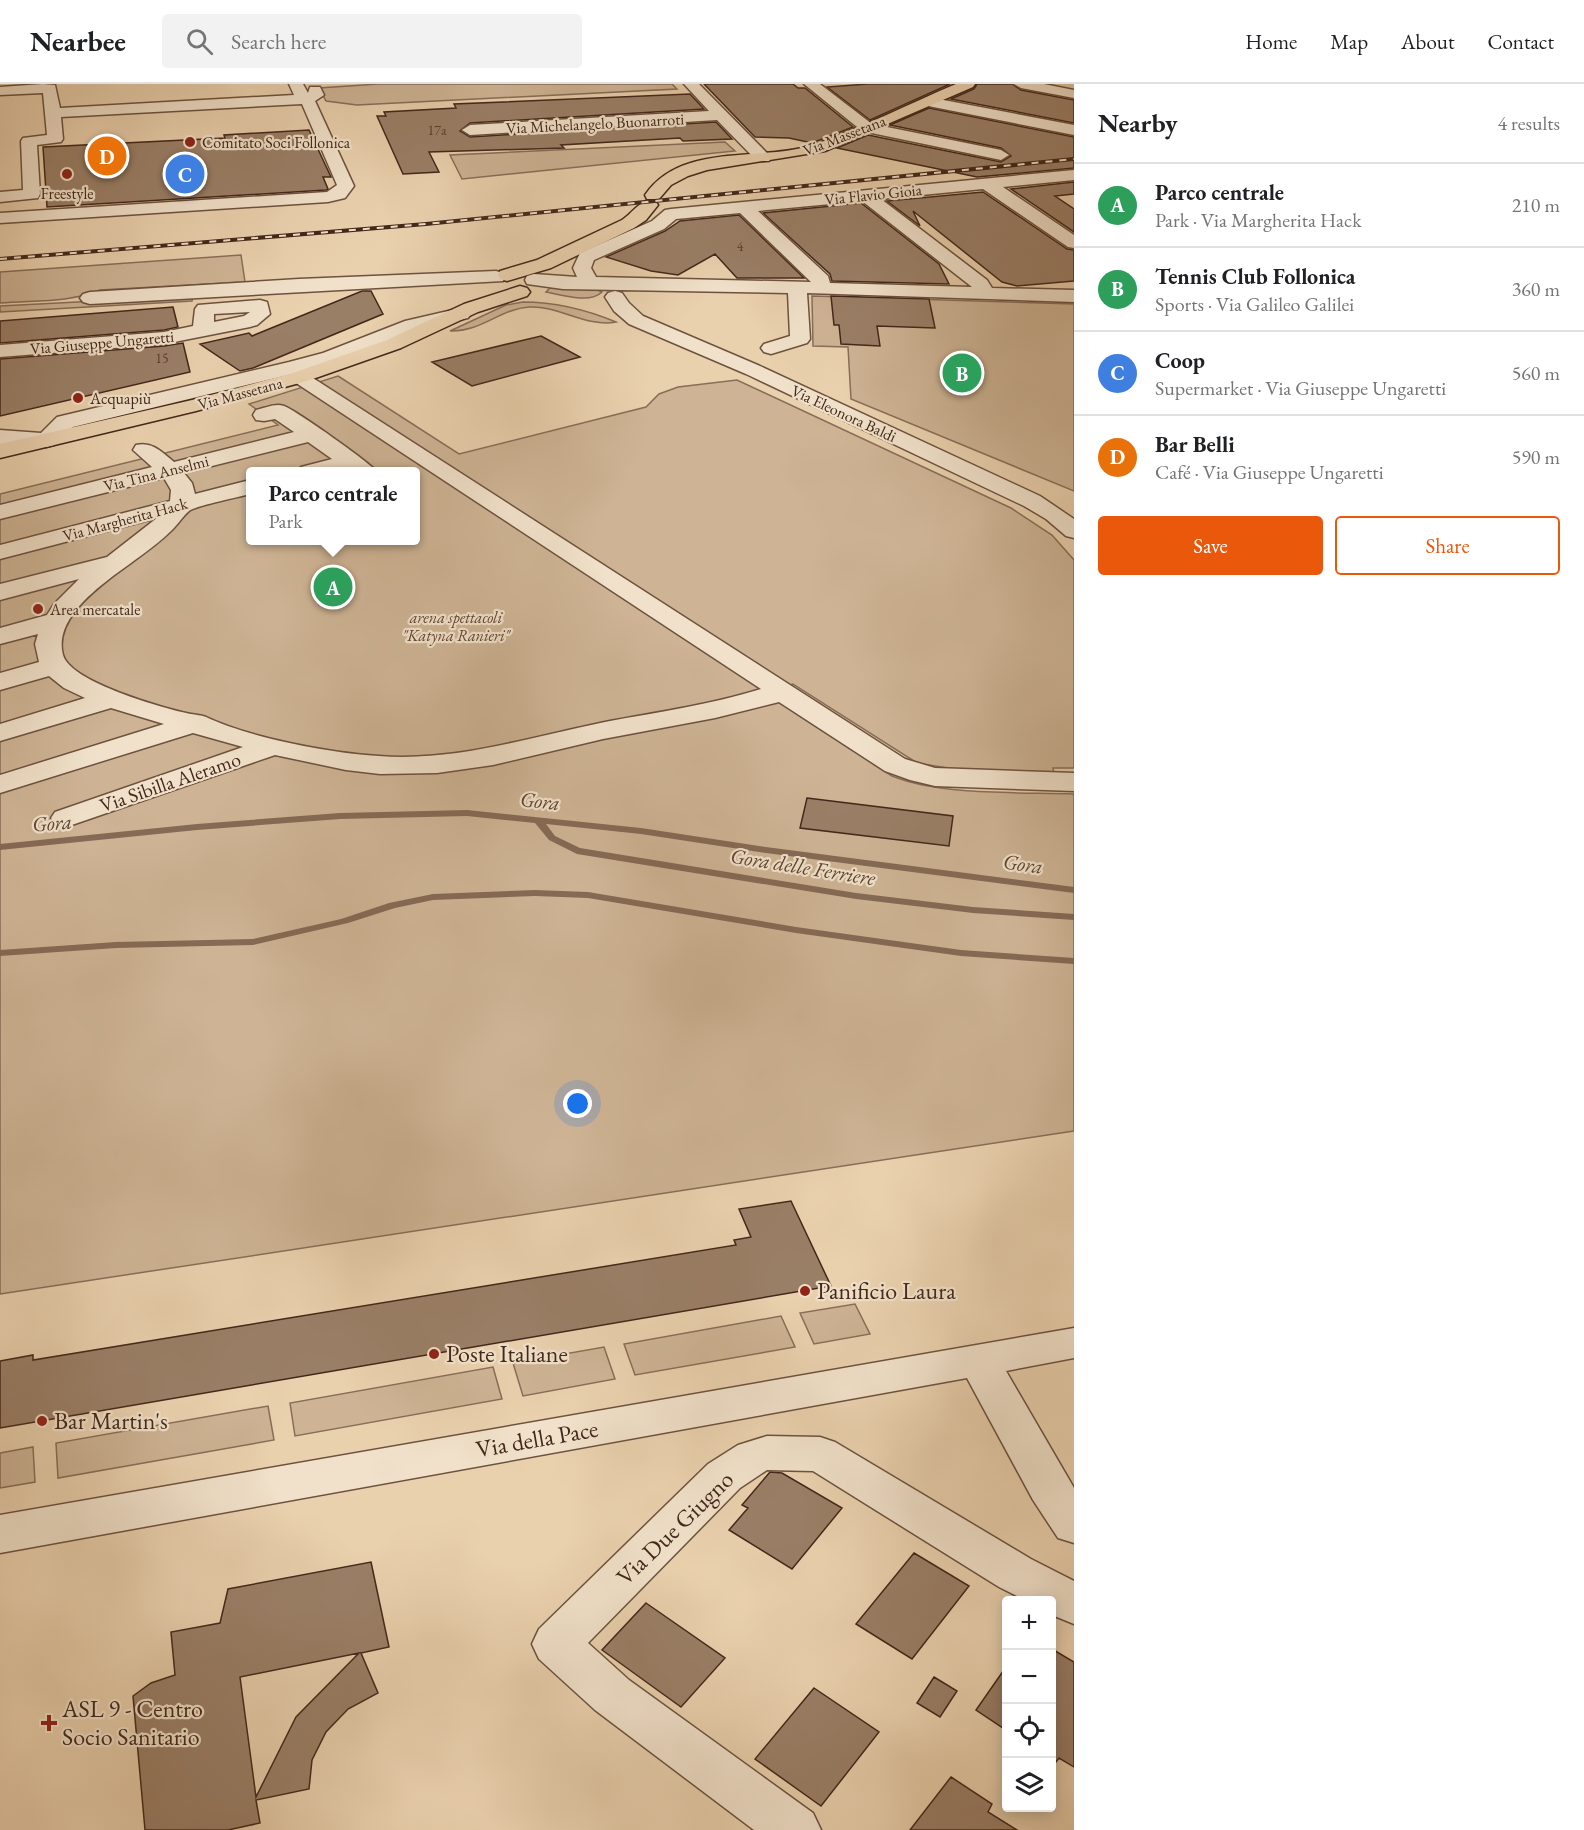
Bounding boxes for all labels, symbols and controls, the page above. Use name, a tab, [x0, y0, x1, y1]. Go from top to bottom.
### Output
search box	[162, 14, 582, 68]
text: Nearbee	[30, 23, 126, 59]
icon: search	[183, 25, 216, 58]
text: Search here	[231, 27, 326, 56]
text: Home	[1245, 28, 1297, 55]
text: Map	[1330, 28, 1368, 55]
text: About	[1401, 28, 1454, 55]
text: Contact	[1487, 28, 1554, 55]
text: Nearby	[1098, 106, 1178, 140]
street label: Via Michelangelo Buonarroti	[505, 108, 685, 139]
street label: Via Massetana	[800, 110, 889, 161]
text: 4 results	[1497, 110, 1560, 136]
house number: 17a	[427, 121, 447, 139]
place label: Comitato Soci Follonica	[202, 132, 351, 153]
pin: D	[88, 134, 126, 178]
marker: Comitato Soci Follonica	[183, 135, 197, 149]
pin: C	[166, 152, 204, 196]
marker: Freestyle	[60, 167, 74, 181]
text: Parco centrale	[1155, 178, 1284, 207]
street label: Via Flavio Gioia	[823, 179, 923, 210]
place label: Freestyle	[40, 183, 94, 204]
text: A	[1110, 192, 1125, 218]
text: 210 m	[1512, 192, 1560, 218]
text: Park · Via Margherita Hack	[1155, 207, 1362, 233]
house number: 4	[737, 237, 744, 255]
text: Tennis Club Follonica	[1155, 262, 1355, 291]
text: B	[1111, 276, 1124, 302]
text: 360 m	[1512, 276, 1560, 302]
text: Sports · Via Galileo Galilei	[1155, 291, 1354, 317]
street label: Via Giuseppe Ungaretti	[29, 326, 175, 359]
text: Coop	[1155, 346, 1205, 375]
house number: 15	[155, 349, 169, 367]
pin: B	[942, 350, 982, 396]
text: C	[1110, 360, 1125, 386]
text: 560 m	[1512, 360, 1560, 386]
street label: Via Massetana	[195, 372, 286, 415]
text: Supermarket · Via Giuseppe Ungaretti	[1155, 375, 1446, 401]
street label: Via Eleonora Baldi	[788, 380, 900, 447]
place label: Acquapiù	[89, 388, 152, 409]
marker: Acquapiù	[71, 391, 85, 405]
text: Bar Belli	[1155, 430, 1235, 459]
text: D	[1110, 444, 1125, 470]
text: 590 m	[1512, 444, 1560, 470]
street label: Via Tina Anselmi	[101, 450, 211, 497]
text: Café · Via Giuseppe Ungaretti	[1155, 459, 1384, 485]
popup	[246, 467, 420, 545]
text: Parco centrale	[269, 479, 397, 508]
street label: Via Margherita Hack	[60, 493, 190, 546]
text: Park	[269, 508, 303, 534]
button: Save	[1098, 516, 1323, 575]
button: Share	[1335, 516, 1560, 575]
pin: A	[314, 564, 352, 610]
place label: Area mercatale	[49, 599, 140, 620]
marker: Area mercatale	[31, 602, 45, 616]
park label: arena spettacoli "Katyna Ranieri"	[402, 607, 512, 646]
street label: Via Sibilla Aleramo	[96, 746, 244, 818]
water label: Gora	[519, 785, 561, 816]
water label: Gora	[31, 807, 73, 838]
water label: Gora delle Ferriere	[729, 842, 878, 891]
water label: Gora	[1001, 847, 1045, 880]
your location	[563, 1089, 592, 1118]
place label: Panificio Laura	[817, 1275, 956, 1306]
marker: Panificio Laura	[798, 1284, 812, 1298]
place label: Poste Italiane	[446, 1338, 568, 1369]
marker: Poste Italiane	[427, 1347, 441, 1361]
place label: Bar Martin's	[54, 1405, 168, 1436]
street label: Via della Pace	[473, 1413, 600, 1465]
marker: Bar Martin's	[35, 1414, 49, 1428]
street label: Via Due Giugno	[609, 1464, 740, 1592]
map controls	[1002, 1596, 1056, 1812]
button: +	[1002, 1596, 1056, 1650]
button: −	[1002, 1650, 1056, 1704]
place label: ASL 9 - Centro Socio Sanitario	[61, 1693, 203, 1752]
button: locate	[1002, 1704, 1056, 1758]
marker: ASL 9 - Centro Socio Sanitario	[40, 1714, 58, 1732]
button: layers	[1002, 1758, 1056, 1812]

